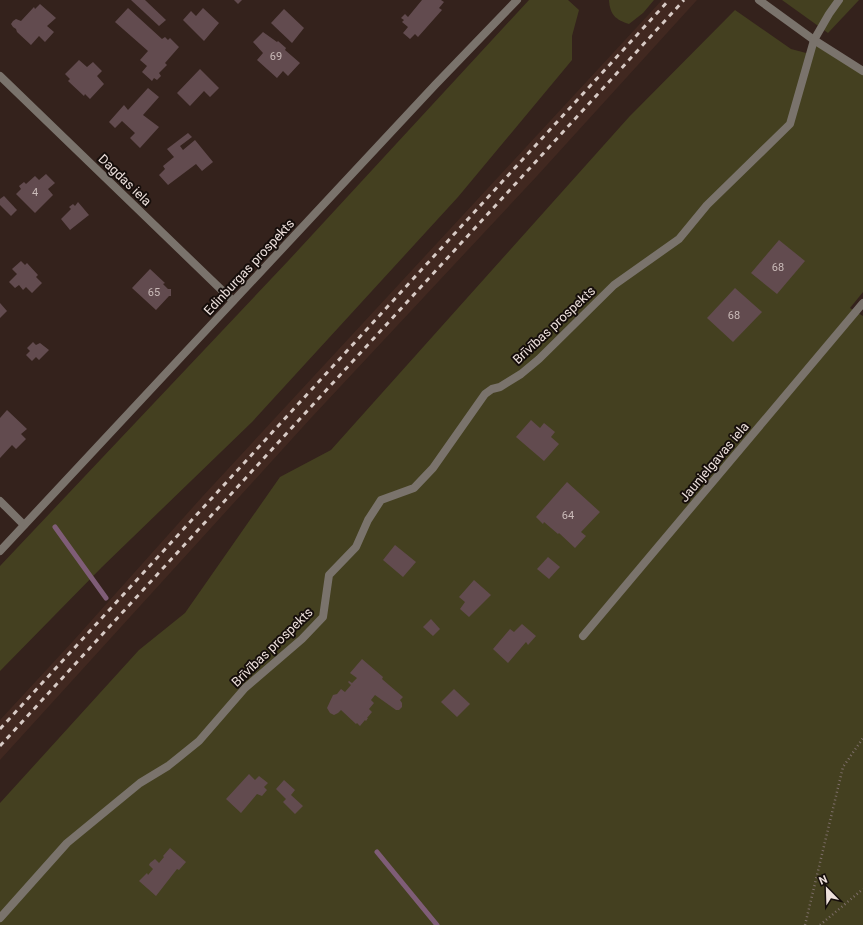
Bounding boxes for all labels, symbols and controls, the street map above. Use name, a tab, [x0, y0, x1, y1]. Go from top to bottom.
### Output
house number: 69	[270, 50, 282, 63]
street label: Dagdas iela	[96, 151, 154, 209]
house number: 4	[32, 186, 38, 199]
street label: Edinburgas prospekts	[201, 216, 297, 318]
house number: 68	[772, 261, 784, 274]
street label: Brīvības prospekts	[510, 283, 598, 367]
house number: 65	[148, 286, 160, 299]
house number: 68	[728, 309, 740, 322]
street label: Jaunjelgavas iela	[676, 419, 752, 505]
house number: 64	[562, 509, 574, 522]
street label: Brīvības prospekts	[228, 604, 316, 690]
north arrow	[807, 869, 847, 909]
text: N	[817, 873, 830, 888]

